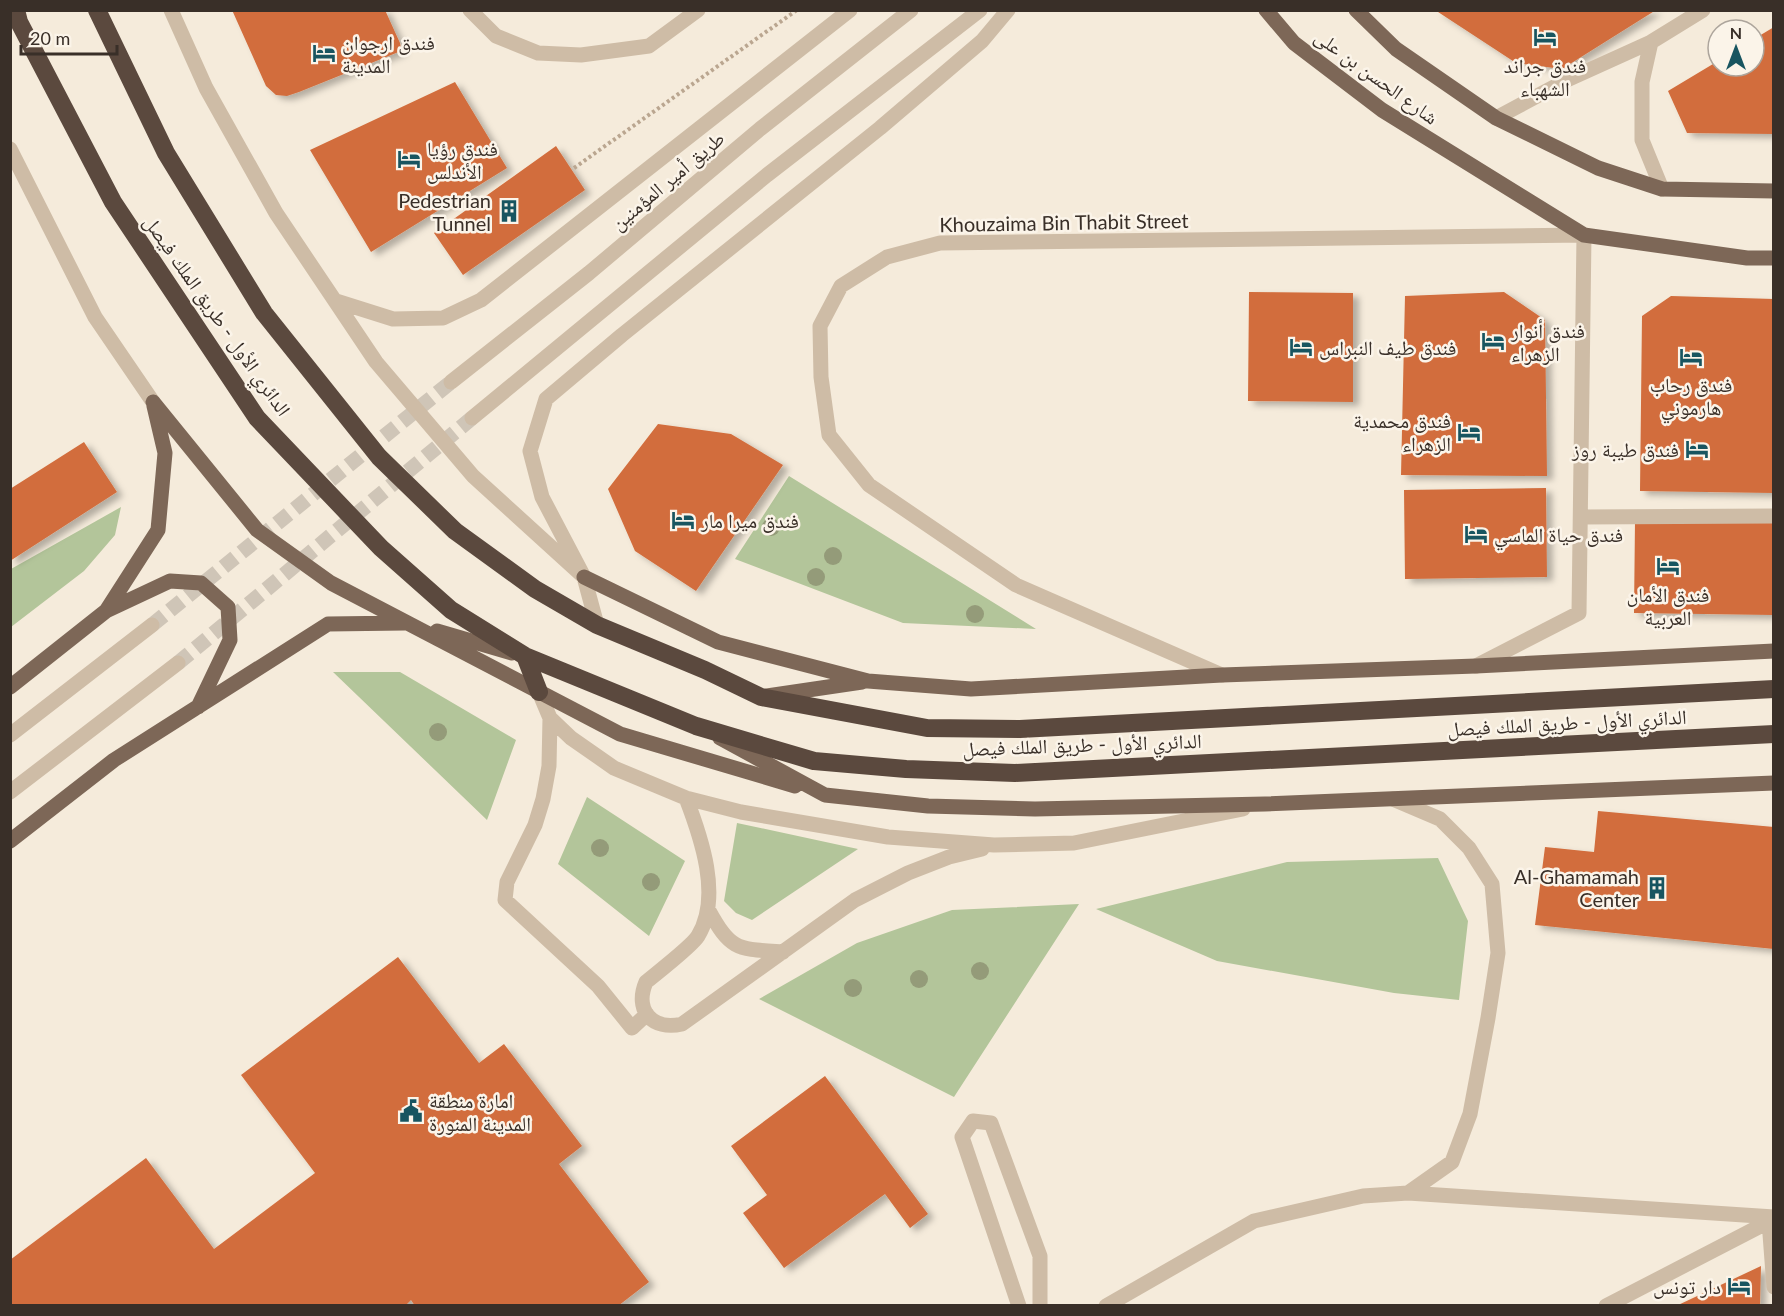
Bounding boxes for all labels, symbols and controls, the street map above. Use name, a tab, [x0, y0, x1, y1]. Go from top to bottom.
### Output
scale bar	[21, 18, 117, 56]
north arrow	[1706, 18, 1766, 78]
street label: شارع الحسن بن على	[1309, 23, 1443, 130]
text: N	[1730, 23, 1742, 42]
hotel icon: فندق جراند الشهباء	[1532, 24, 1558, 50]
text: 20 m	[30, 27, 70, 49]
place label: فندق ارجوان المدينة	[342, 30, 435, 77]
hotel icon: فندق ارجوان المدينة	[311, 40, 337, 66]
place label: فندق جراند الشهباء	[1504, 53, 1586, 101]
street label: طريق أمير المؤمنين	[605, 126, 729, 235]
place label: فندق رؤيا الأندلس	[427, 136, 498, 184]
hotel icon: فندق رؤيا الأندلس	[396, 146, 422, 172]
place label: Pedestrian Tunnel	[398, 188, 491, 235]
building icon: Pedestrian Tunnel	[496, 198, 522, 224]
street label: Khouzaima Bin Thabit Street	[939, 208, 1189, 236]
street label: الدائري الأول - طريق الملك فيصل	[135, 210, 296, 423]
place label: فندق أنوار الزهراء	[1510, 318, 1585, 365]
hotel icon: فندق أنوار الزهراء	[1480, 328, 1506, 354]
hotel icon: فندق طيف النبراس	[1288, 334, 1314, 360]
place label: فندق طيف النبراس	[1319, 335, 1456, 360]
hotel icon: فندق رحاب هارموني	[1678, 344, 1704, 370]
place label: فندق رحاب هارموني	[1650, 372, 1732, 424]
place label: فندق محمدية الزهراء	[1353, 408, 1451, 455]
hotel icon: فندق محمدية الزهراء	[1456, 419, 1482, 445]
hotel icon: فندق طيبة روز	[1684, 436, 1710, 462]
place label: فندق طيبة روز	[1571, 437, 1679, 462]
hotel icon: فندق ميرا مار	[670, 507, 696, 533]
place label: فندق ميرا مار	[700, 508, 799, 533]
hotel icon: فندق حياة الماسي	[1463, 521, 1489, 547]
place label: فندق حياة الماسي	[1494, 522, 1623, 551]
hotel icon: فندق الأمان العربية	[1655, 553, 1681, 579]
place label: فندق الأمان العربية	[1627, 582, 1709, 630]
street label: الدائري الأول - طريق الملك فيصل	[1447, 704, 1687, 745]
street label: الدائري الأول - طريق الملك فيصل	[962, 728, 1202, 765]
place label: Al-Ghamamah Center	[1514, 864, 1640, 911]
building icon: Al-Ghamamah Center	[1644, 875, 1670, 901]
place label: امارة منطقة المدينة المنورة	[429, 1088, 531, 1135]
public building icon: امارة منطقة المدينة المنورة	[398, 1098, 424, 1124]
hotel icon: دار تونس	[1726, 1273, 1752, 1299]
place label: دار تونس	[1653, 1274, 1721, 1299]

